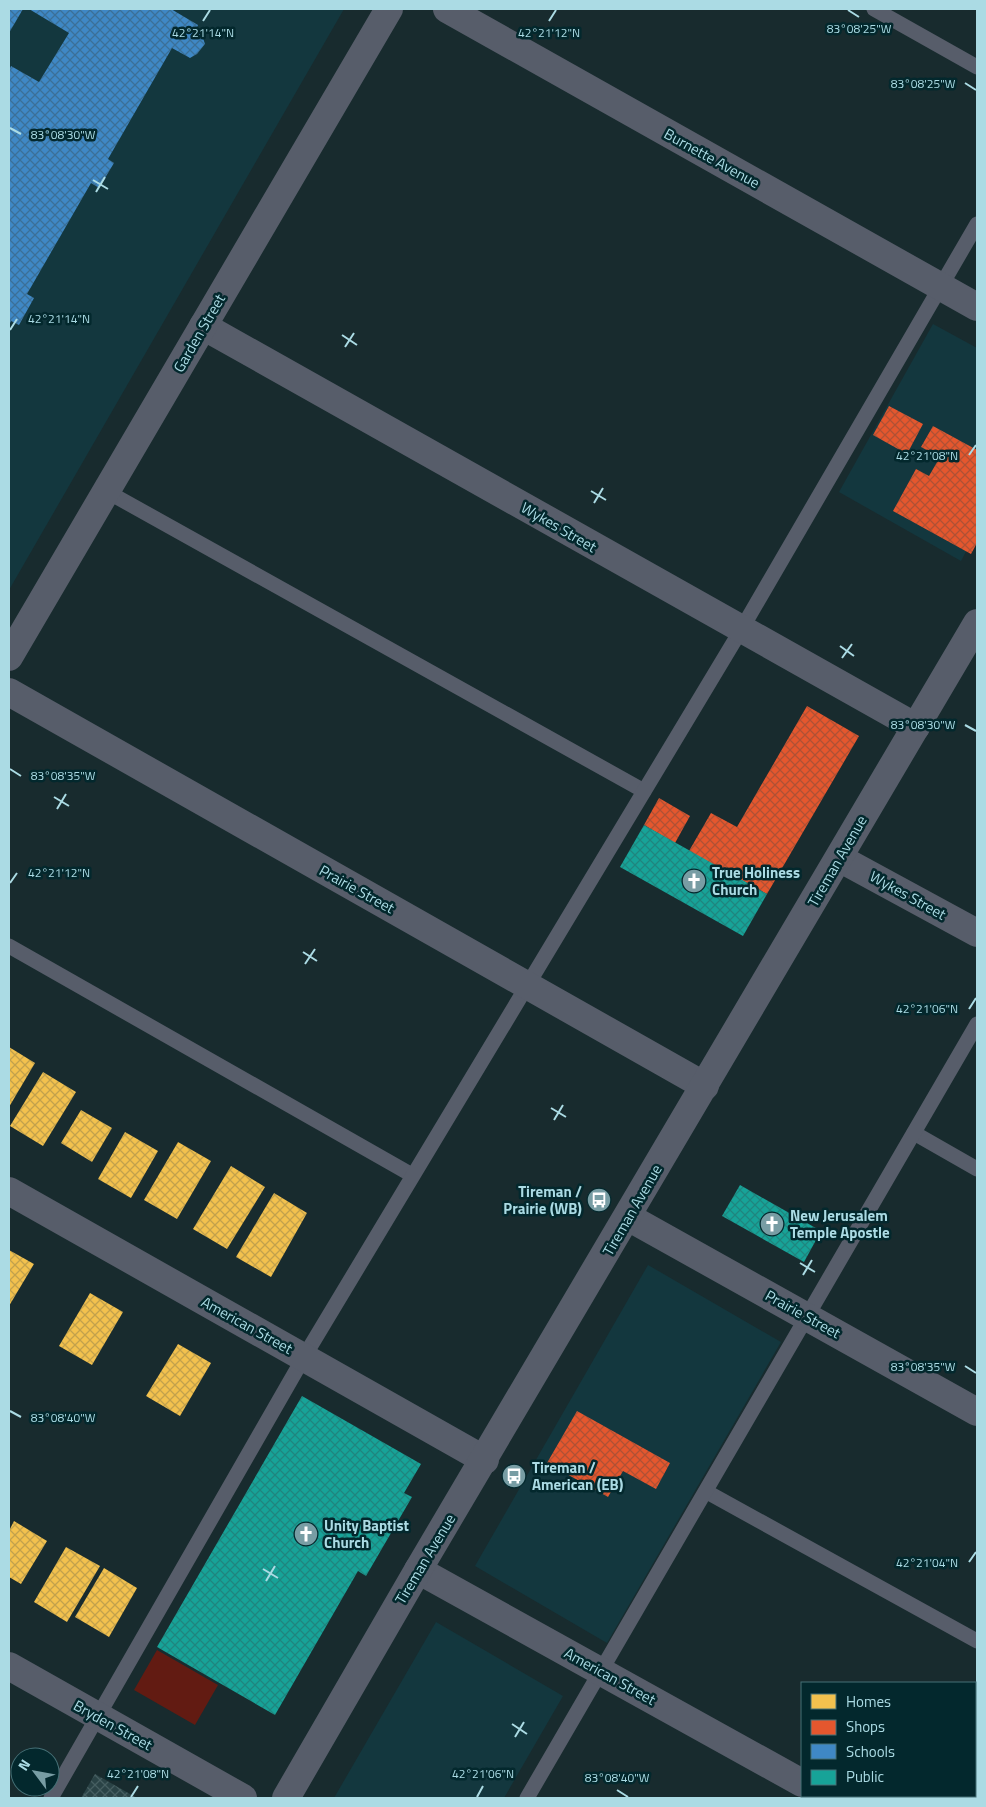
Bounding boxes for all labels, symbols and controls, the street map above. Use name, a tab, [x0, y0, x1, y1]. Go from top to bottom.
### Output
text: 83°08'25"W	[827, 19, 892, 38]
text: 42°21'14"N	[172, 23, 234, 42]
text: 42°21'12"N	[518, 23, 580, 42]
text: 83°08'25"W	[891, 74, 956, 93]
street label: Burnette Avenue	[660, 122, 764, 194]
text: 83°08'30"W	[31, 125, 96, 144]
street label: Garden Street	[167, 289, 231, 377]
text: 42°21'14"N	[28, 309, 90, 328]
text: 42°21'08"N	[896, 446, 958, 465]
street label: Wykes Street	[517, 496, 602, 558]
text: 83°08'30"W	[891, 715, 956, 734]
text: 83°08'35"W	[31, 766, 96, 785]
street label: Tireman Avenue	[802, 811, 872, 911]
street label: Prairie Street	[315, 859, 399, 920]
place label: True Holiness Church	[712, 861, 800, 901]
text: 42°21'12"N	[28, 863, 90, 882]
street label: Wykes Street	[866, 865, 951, 926]
church icon: True Holiness Church	[681, 868, 707, 894]
text: 42°21'06"N	[896, 999, 958, 1018]
street label: Tireman Avenue	[597, 1160, 667, 1260]
place label: Tireman / Prairie (WB)	[503, 1180, 582, 1220]
bus stop icon: Tireman / Prairie (WB)	[586, 1187, 612, 1213]
place label: New Jerusalem Temple Apostle	[790, 1204, 890, 1244]
church icon: New Jerusalem Temple Apostle	[759, 1211, 785, 1237]
street label: Prairie Street	[761, 1284, 845, 1345]
street label: American Street	[197, 1290, 298, 1360]
text: 83°08'35"W	[891, 1357, 956, 1376]
text: 83°08'40"W	[31, 1408, 96, 1427]
place label: Tireman / American (EB)	[532, 1456, 624, 1496]
bus stop icon: Tireman / American (EB)	[501, 1463, 527, 1489]
street label: Tireman Avenue	[389, 1509, 461, 1609]
place label: Unity Baptist Church	[324, 1514, 410, 1554]
church icon: Unity Baptist Church	[293, 1521, 319, 1547]
text: 42°21'04"N	[896, 1553, 958, 1572]
street label: American Street	[560, 1641, 661, 1711]
legend	[801, 1682, 976, 1797]
text: Homes	[846, 1690, 891, 1713]
street label: Bryden Street	[69, 1694, 157, 1757]
text: Shops	[846, 1715, 885, 1738]
text: Schools	[846, 1740, 895, 1763]
north arrow	[10, 1747, 60, 1797]
text: N	[12, 1755, 35, 1775]
text: 42°21'08"N	[107, 1764, 169, 1783]
text: 42°21'06"N	[452, 1764, 514, 1783]
text: Public	[846, 1765, 884, 1788]
text: 83°08'40"W	[585, 1768, 650, 1787]

